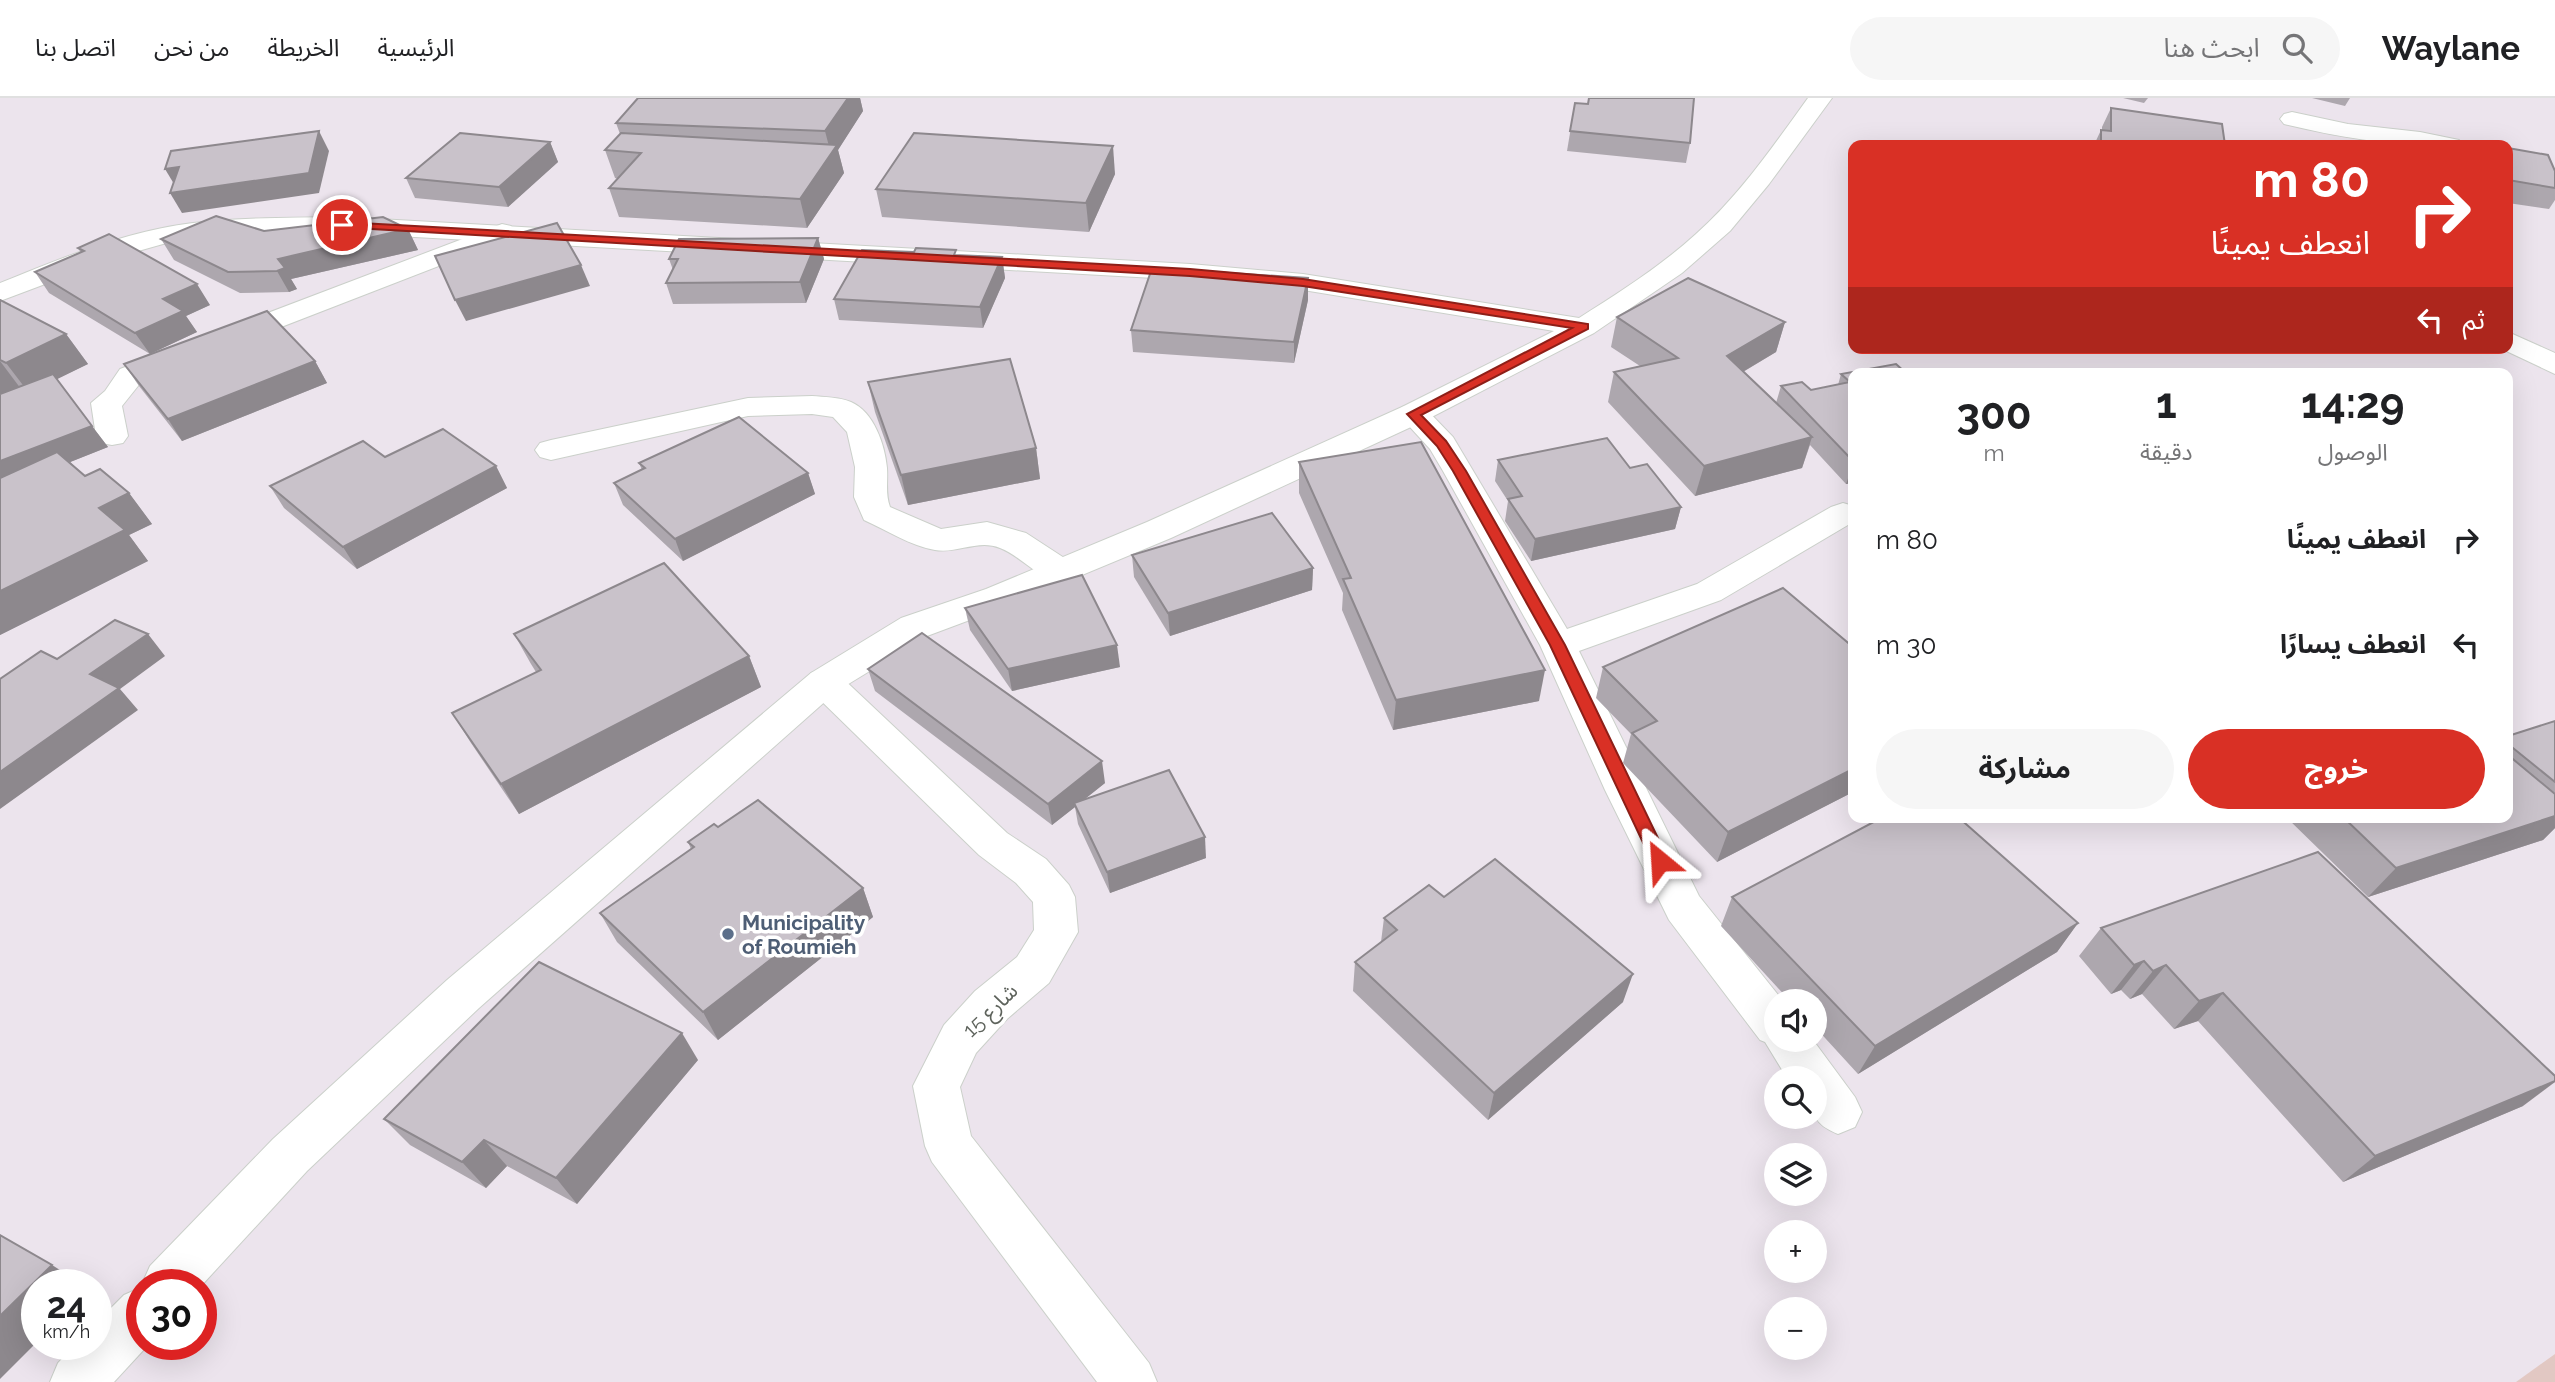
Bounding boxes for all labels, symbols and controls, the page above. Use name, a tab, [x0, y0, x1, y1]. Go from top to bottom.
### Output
search box	[1850, 17, 2340, 80]
icon: search	[2278, 29, 2316, 67]
text: Waylane	[2382, 29, 2520, 68]
text: اتصل بنا	[35, 33, 116, 62]
text: من نحن	[154, 33, 230, 62]
text: الخريطة	[268, 33, 339, 62]
text: الرئيسية	[377, 33, 455, 62]
text: ابحث هنا	[2163, 33, 2260, 63]
text: 80 m	[2253, 151, 2370, 208]
icon: right	[2394, 168, 2485, 259]
pin	[312, 195, 372, 255]
icon: arrive	[323, 206, 361, 244]
text: انعطف يمينًا	[2211, 224, 2370, 261]
icon: left	[2411, 301, 2449, 339]
text: ثم	[2463, 305, 2485, 335]
text: 1	[2156, 379, 2177, 428]
text: 14:29	[2301, 379, 2405, 428]
text: 300	[1957, 390, 2032, 439]
text: دقيقة	[2140, 438, 2192, 465]
text: الوصول	[2318, 438, 2388, 465]
text: m	[1983, 439, 2005, 466]
icon: right	[2447, 521, 2485, 559]
text: انعطف يمينًا	[2287, 524, 2426, 554]
text: 80 m	[1876, 525, 1938, 555]
icon: left	[2447, 626, 2485, 664]
text: انعطف يسارًا	[2280, 629, 2426, 659]
text: 30 m	[1876, 630, 1936, 660]
button: مشاركة	[1876, 729, 2174, 809]
button: خروج	[2188, 729, 2485, 809]
position arrow	[1623, 824, 1697, 898]
place label: Municipality of Roumieh	[742, 910, 866, 959]
marker: Municipality of Roumieh	[720, 926, 736, 942]
street label: شارع 15	[957, 978, 1025, 1044]
map controls	[1764, 989, 1827, 1360]
button: sound	[1764, 989, 1827, 1052]
button: search	[1764, 1066, 1827, 1129]
button: layers	[1764, 1143, 1827, 1206]
button: +	[1764, 1220, 1827, 1283]
speed limit sign: 30	[126, 1269, 217, 1360]
text: 24	[47, 1285, 86, 1326]
button: −	[1764, 1297, 1827, 1360]
text: km/h	[43, 1321, 90, 1342]

